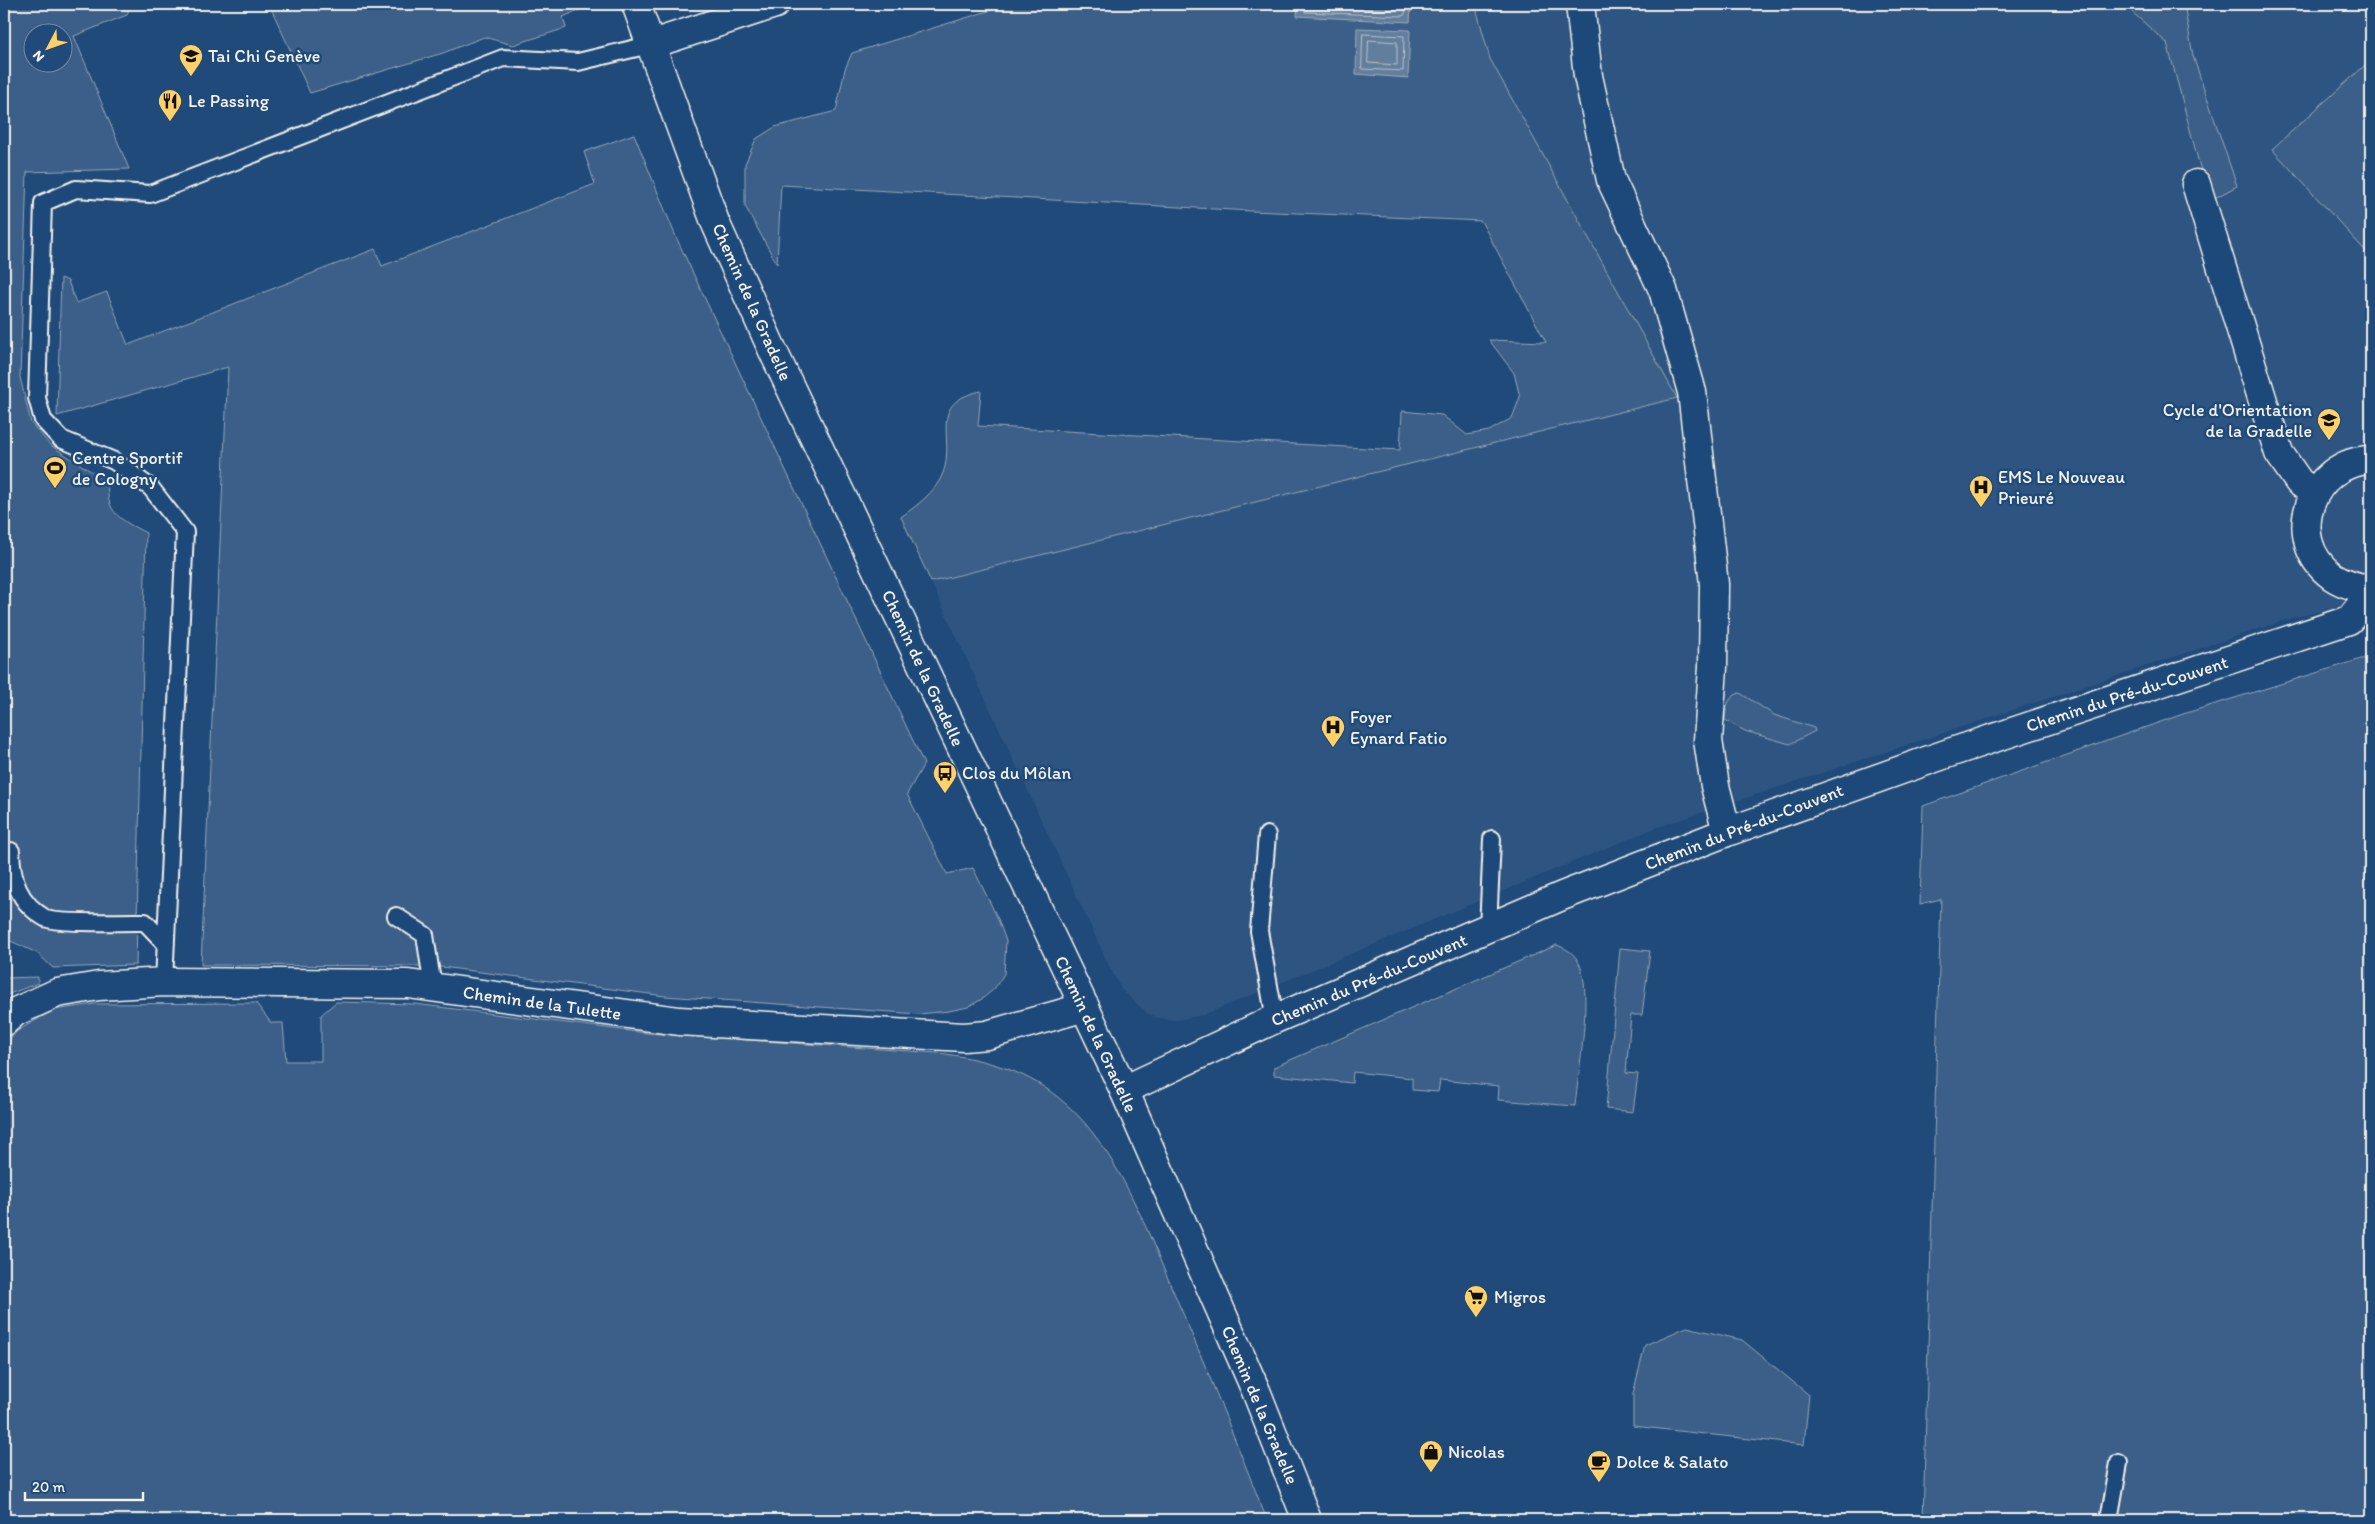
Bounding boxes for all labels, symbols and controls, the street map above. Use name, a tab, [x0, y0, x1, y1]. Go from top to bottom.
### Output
north arrow	[22, 22, 72, 72]
school or university icon: Tai Chi Genève	[178, 43, 204, 77]
place label: Tai Chi Genève	[208, 45, 320, 67]
text: N	[29, 47, 48, 65]
restaurant icon: Le Passing	[157, 88, 183, 122]
place label: Le Passing	[188, 90, 270, 112]
street label: Chemin de la Gradelle	[707, 220, 797, 384]
place label: Cycle d'Orientation de la Gradelle	[2163, 399, 2312, 442]
school or university icon: Cycle d'Orientation de la Gradelle	[2316, 407, 2342, 441]
place label: Centre Sportif de Cologny	[72, 447, 183, 490]
sports icon: Centre Sportif de Cologny	[42, 455, 68, 489]
place label: EMS Le Nouveau Prieuré	[1998, 466, 2125, 509]
hospital icon: EMS Le Nouveau Prieuré	[1968, 474, 1994, 508]
street label: Chemin de la Gradelle	[877, 586, 969, 750]
street label: Chemin du Pré-du-Couvent	[2023, 651, 2231, 737]
place label: Foyer Eynard Fatio	[1350, 706, 1447, 749]
hospital icon: Foyer Eynard Fatio	[1320, 714, 1346, 748]
bus stop icon: Clos du Môlan	[932, 760, 958, 794]
place label: Clos du Môlan	[962, 762, 1071, 784]
street label: Chemin du Pré-du-Couvent	[1642, 779, 1847, 875]
street label: Chemin du Pré-du-Couvent	[1268, 929, 1471, 1031]
street label: Chemin de la Gradelle	[1050, 952, 1142, 1116]
street label: Chemin de la Tulette	[462, 981, 622, 1025]
supermarket icon: Migros	[1463, 1284, 1489, 1318]
place label: Migros	[1494, 1286, 1546, 1308]
street label: Chemin de la Gradelle	[1217, 1322, 1303, 1488]
shop icon: Nicolas	[1418, 1439, 1444, 1473]
place label: Nicolas	[1448, 1441, 1505, 1463]
cafe icon: Dolce & Salato	[1586, 1449, 1612, 1483]
place label: Dolce & Salato	[1616, 1451, 1729, 1473]
scale bar	[25, 1469, 142, 1501]
text: 20 m	[32, 1478, 66, 1496]

